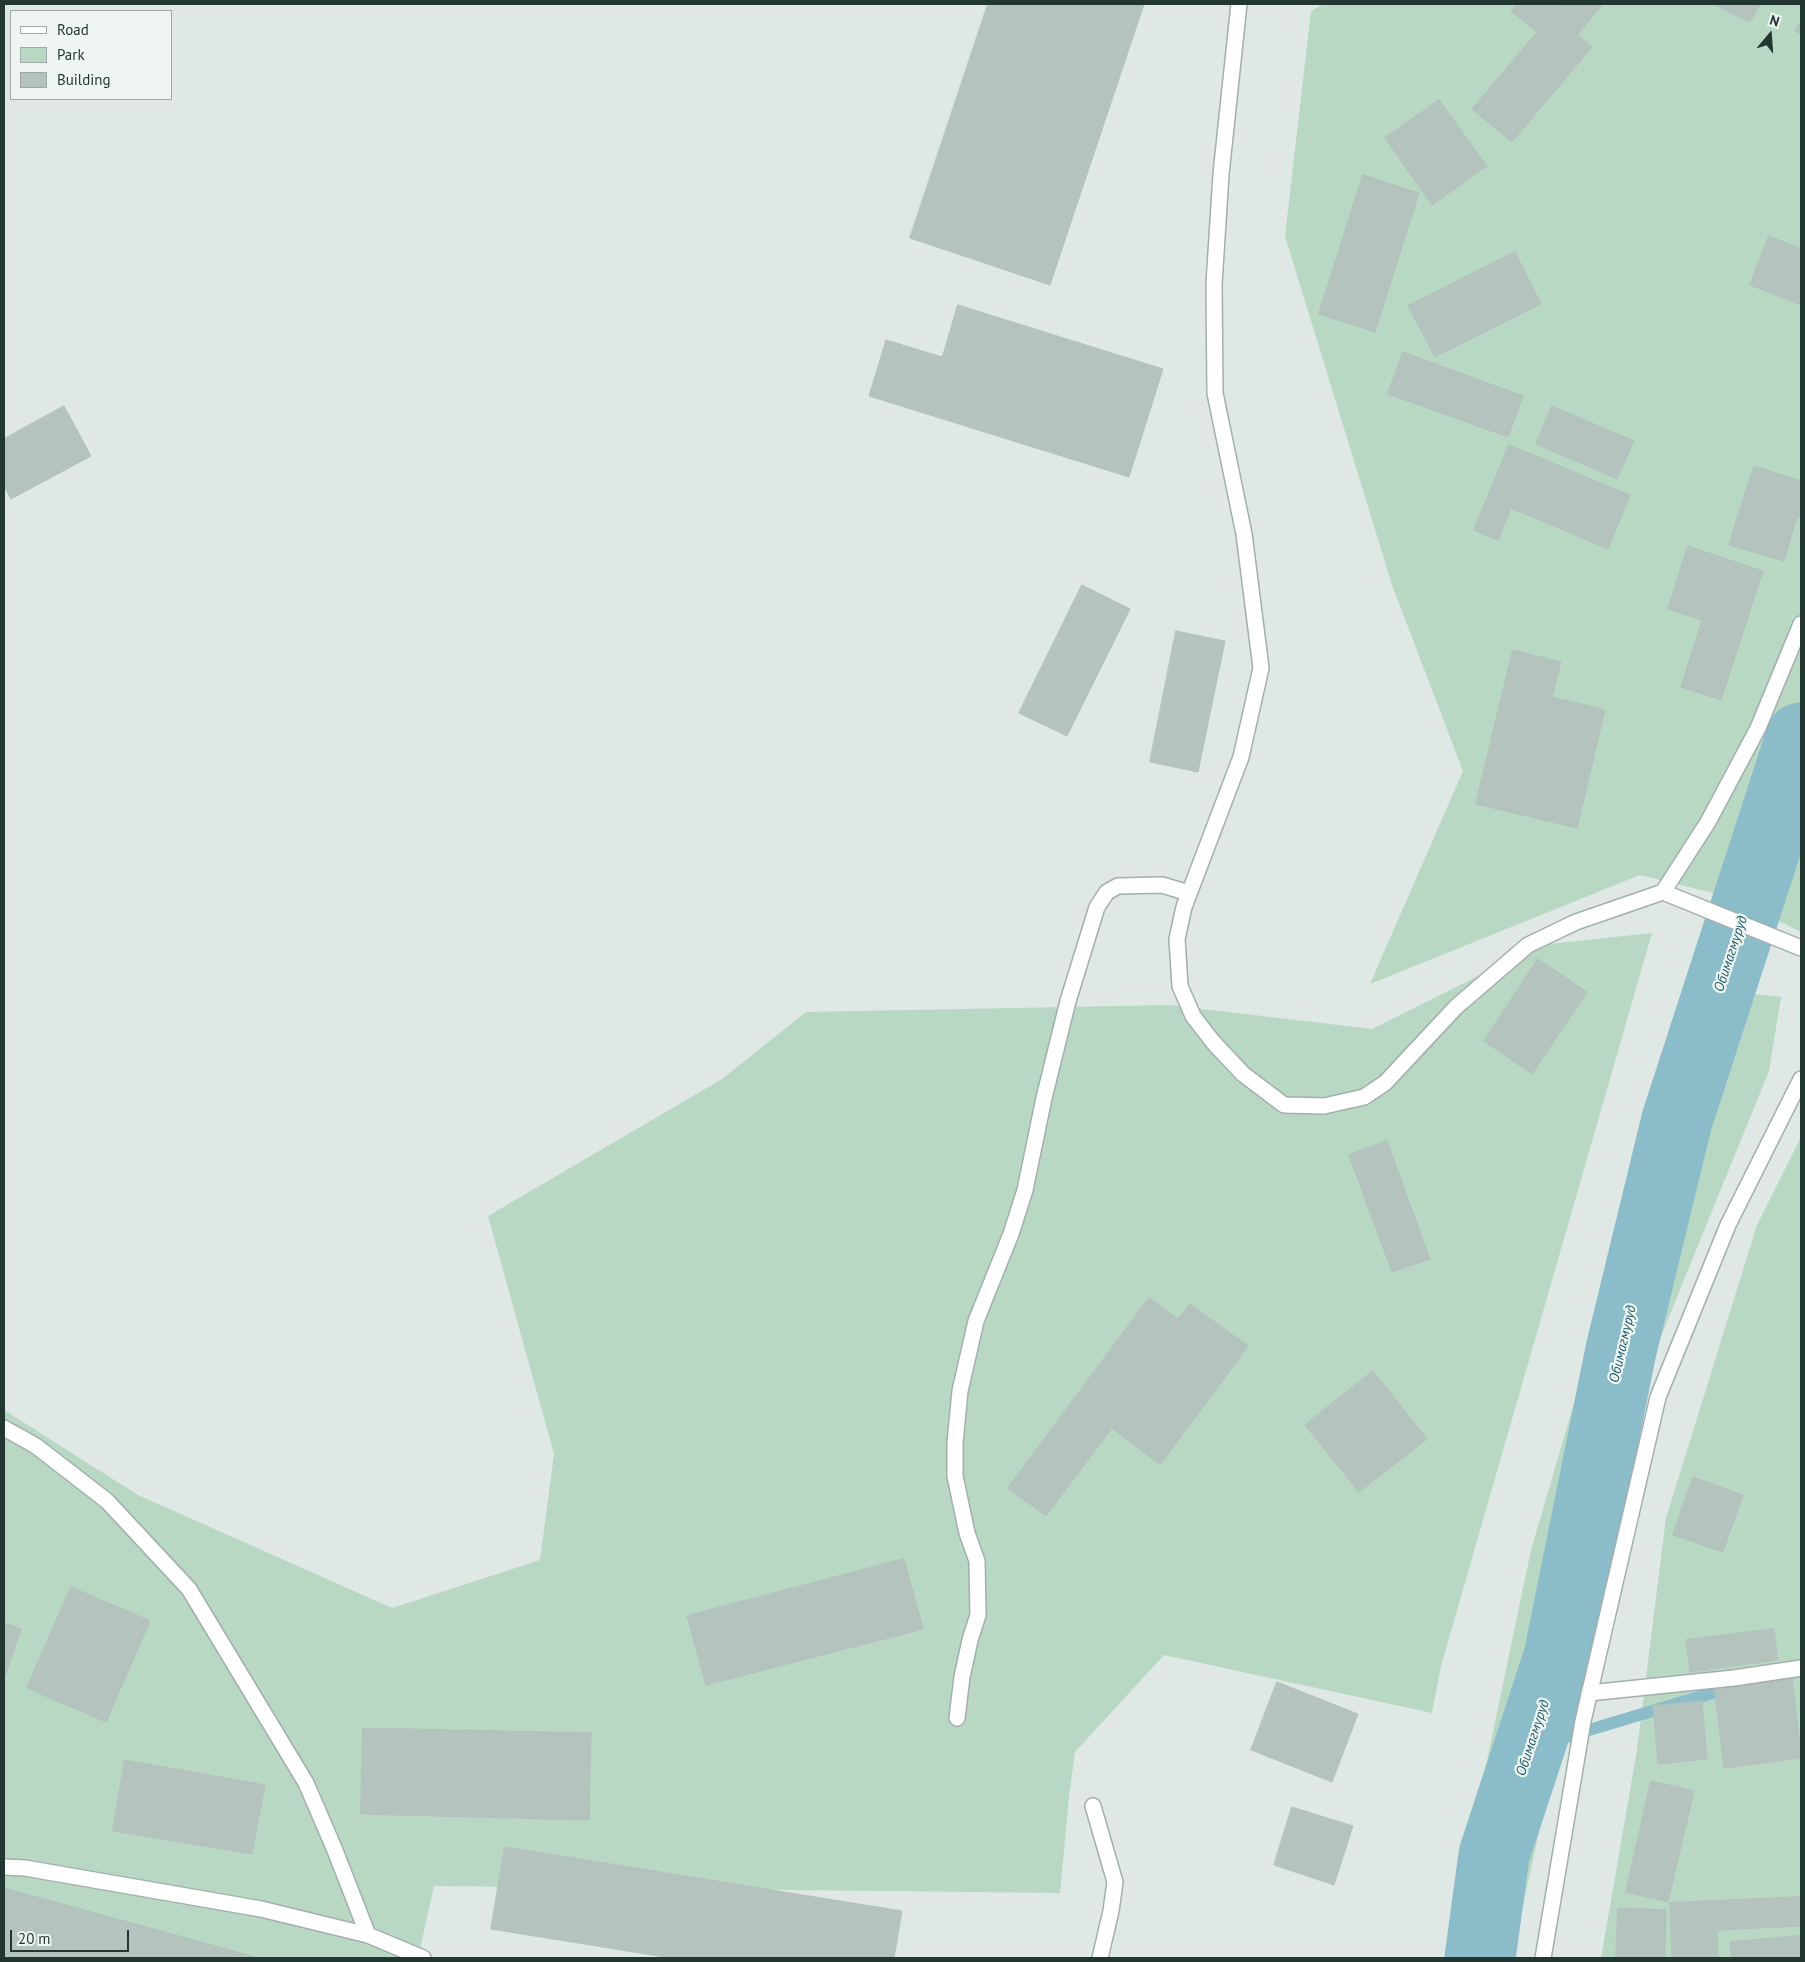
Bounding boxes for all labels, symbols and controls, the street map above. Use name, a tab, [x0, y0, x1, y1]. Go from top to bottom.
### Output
legend	[10, 10, 172, 100]
north arrow	[1745, 10, 1795, 60]
text: N	[1767, 11, 1782, 31]
text: Road	[57, 20, 89, 39]
text: Park	[57, 45, 85, 64]
text: Building	[57, 70, 111, 89]
water label: Обимагмуруд	[1711, 914, 1751, 994]
water label: Обимагмуруд	[1606, 1304, 1640, 1384]
water label: Обимагмуруд	[1513, 1698, 1553, 1778]
scale bar	[12, 1920, 131, 1952]
text: 20 m	[18, 1929, 51, 1948]

